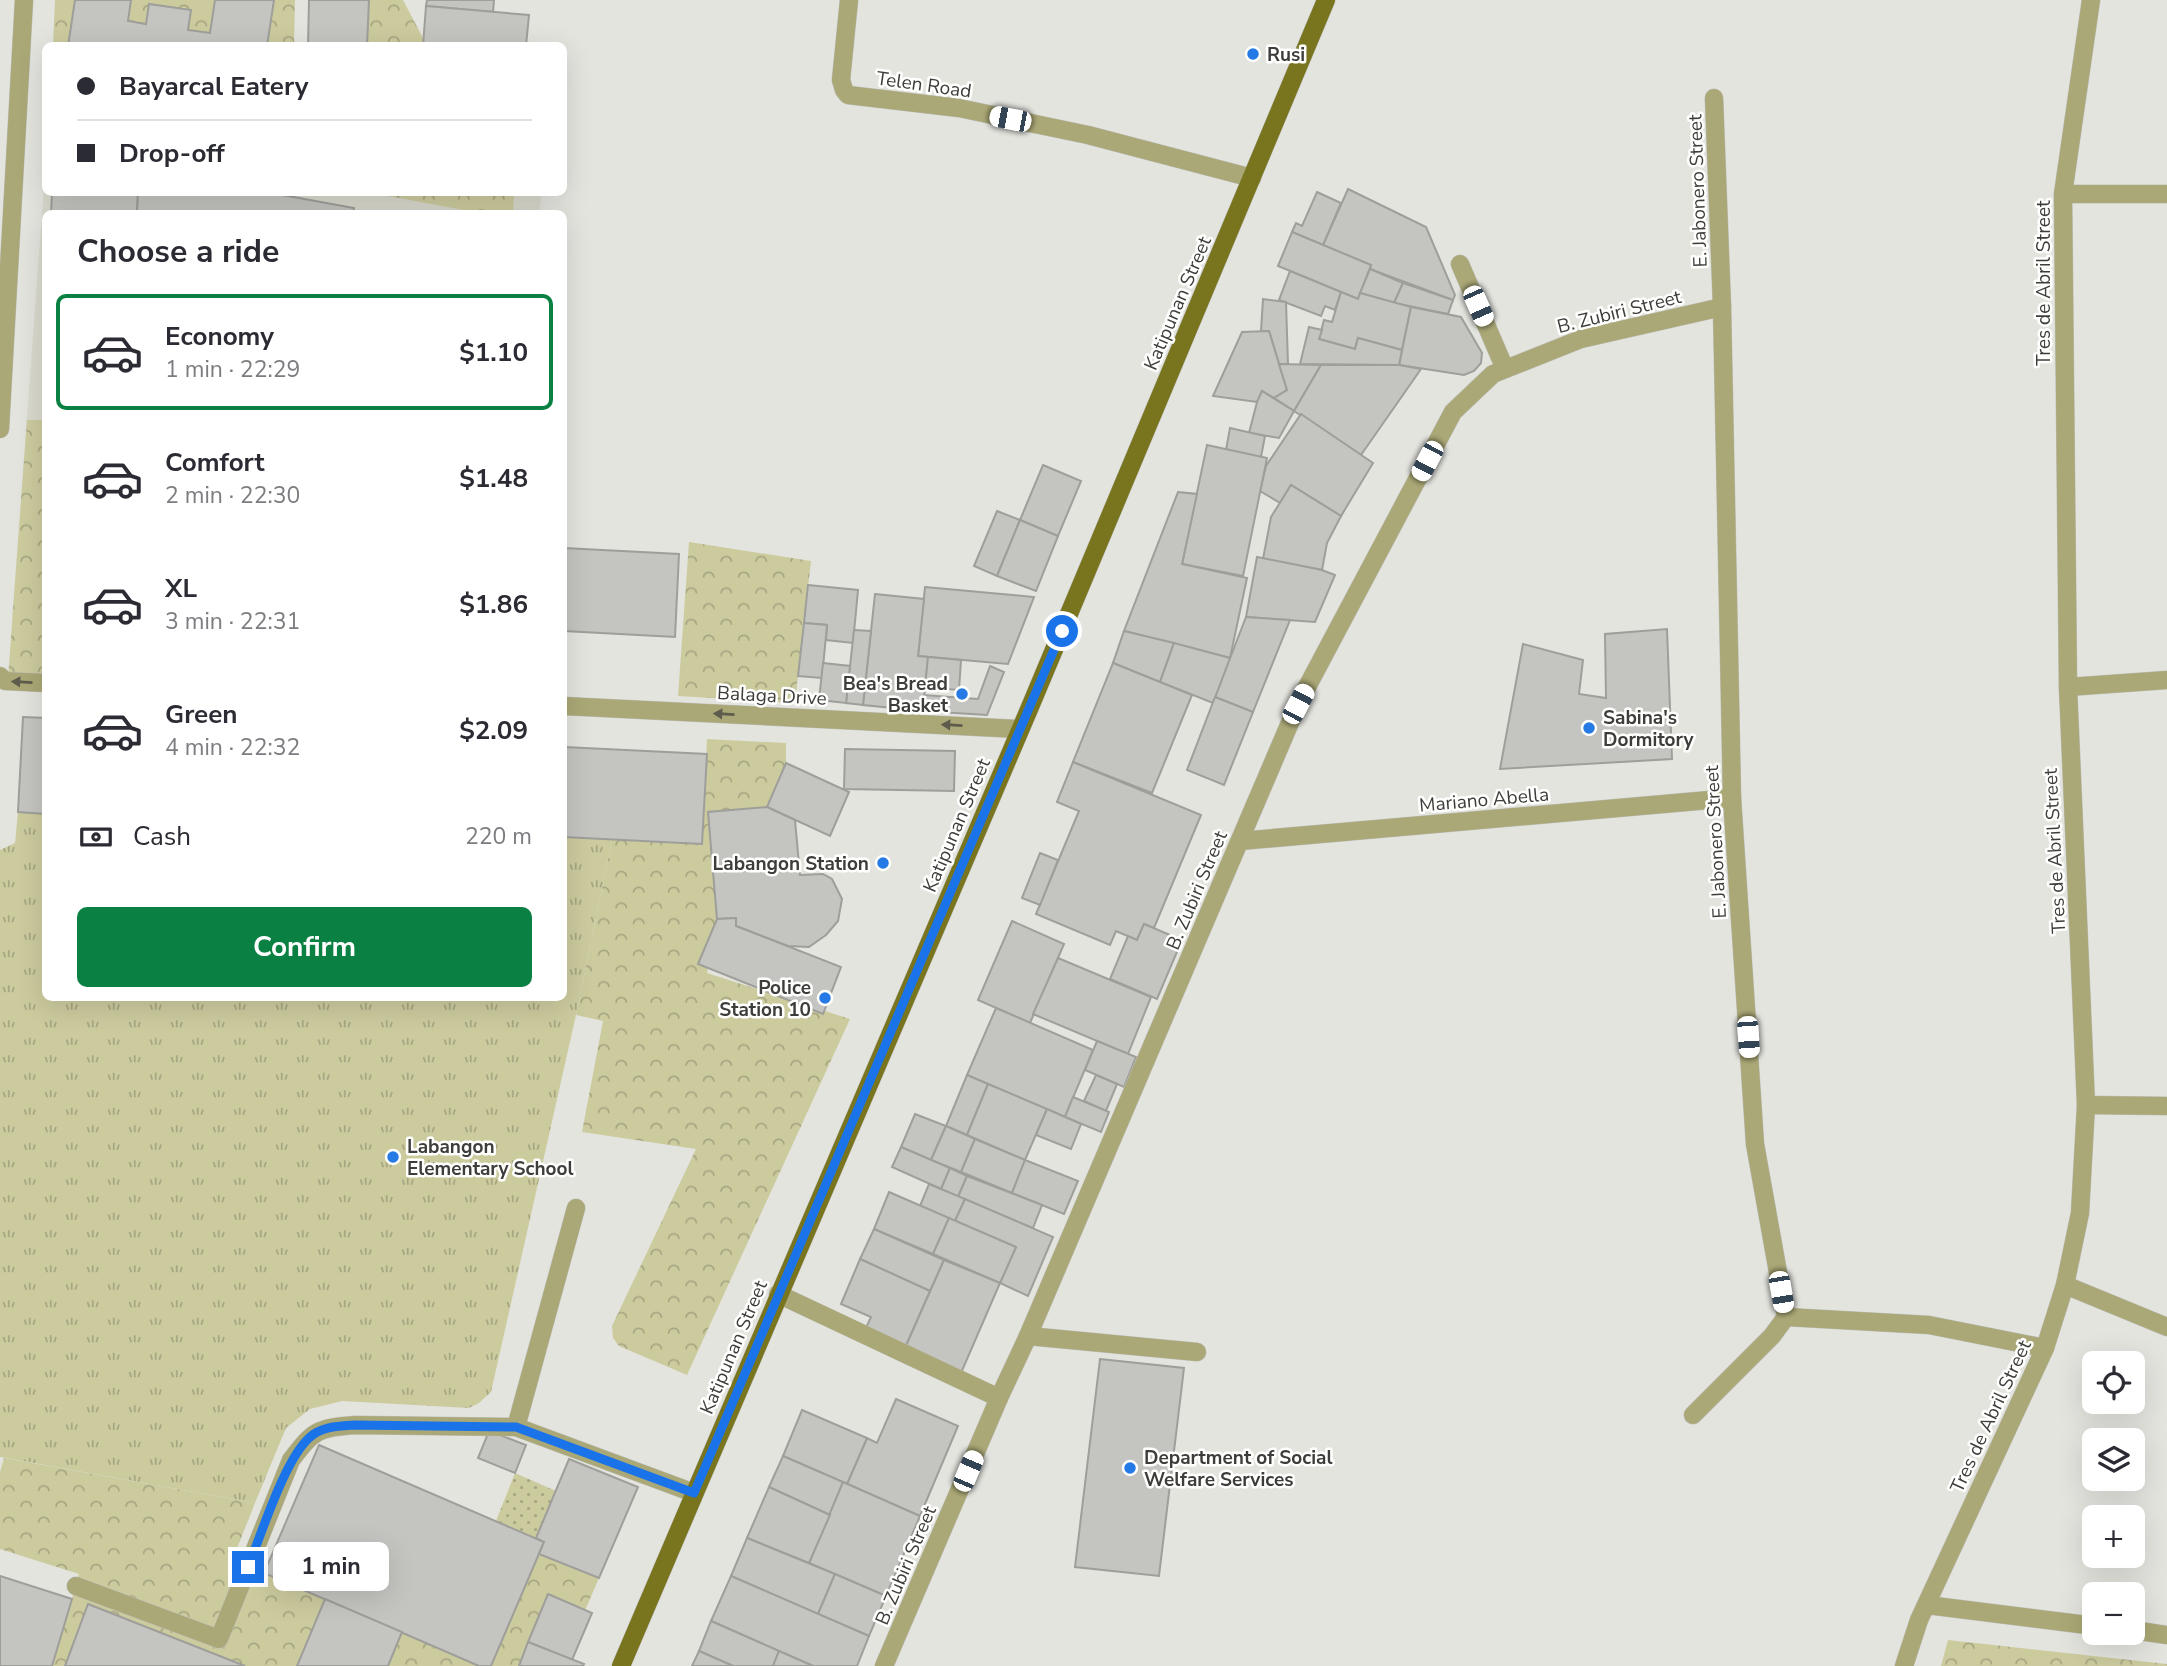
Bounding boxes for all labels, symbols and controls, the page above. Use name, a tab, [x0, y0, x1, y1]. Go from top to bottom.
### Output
place label: Rusi	[1267, 42, 1305, 68]
marker: Rusi	[1245, 46, 1261, 62]
street label: Telen Road	[875, 65, 973, 105]
text: Bayarcal Eatery	[119, 69, 309, 104]
car	[988, 105, 1033, 133]
street label: E. Jabonero Street	[1682, 114, 1714, 268]
text: Drop-off	[119, 136, 225, 171]
street label: Tres de Abril Street	[2031, 200, 2057, 366]
text: Choose a ride	[77, 230, 279, 273]
street label: Katipunan Street	[1138, 232, 1218, 374]
car	[1460, 283, 1497, 329]
street label: B. Zubiri Street	[1554, 284, 1684, 340]
text: Economy	[165, 319, 274, 354]
icon: car	[81, 321, 144, 384]
text: $1.10	[459, 335, 528, 370]
text: 1 min · 22:29	[165, 354, 300, 385]
car	[1408, 438, 1447, 484]
text: Comfort	[165, 445, 265, 480]
icon: car	[81, 447, 144, 510]
text: $1.48	[459, 461, 528, 496]
text: 2 min · 22:30	[165, 480, 300, 511]
text: XL	[165, 571, 197, 606]
icon: car	[81, 573, 144, 636]
text: $1.86	[459, 587, 528, 622]
text: 3 min · 22:31	[165, 606, 300, 637]
route start	[1046, 615, 1078, 647]
place label: Bea's Bread Basket	[843, 671, 949, 719]
one-way arrow	[11, 676, 33, 687]
street label: Balaga Drive	[716, 680, 827, 712]
car	[1279, 681, 1318, 727]
marker: Bea's Bread Basket	[954, 686, 970, 702]
text: Green	[165, 697, 238, 732]
icon: car	[81, 699, 144, 762]
place label: Sabina's Dormitory	[1603, 705, 1695, 753]
one-way arrow	[713, 708, 735, 719]
text: $2.09	[459, 713, 528, 748]
one-way arrow	[940, 720, 962, 731]
marker: Sabina's Dormitory	[1581, 720, 1597, 736]
text: 4 min · 22:32	[165, 732, 300, 763]
street label: Katipunan Street	[917, 754, 997, 896]
street label: E. Jabonero Street	[1699, 764, 1733, 919]
street label: Tres de Abril Street	[2038, 767, 2072, 934]
street label: Mariano Abella	[1418, 781, 1550, 819]
icon: cash	[77, 818, 115, 856]
text: Cash	[133, 819, 191, 854]
text: 220 m	[465, 821, 532, 852]
street label: B. Zubiri Street	[1160, 827, 1234, 954]
place label: Labangon Station	[713, 851, 869, 877]
marker: Labangon Station	[875, 855, 891, 871]
button: Confirm	[77, 907, 532, 987]
place label: Police Station 10	[719, 975, 811, 1023]
marker: Police Station 10	[817, 990, 833, 1006]
car	[1737, 1015, 1760, 1059]
place label: Labangon Elementary School	[407, 1134, 574, 1182]
marker: Labangon Elementary School	[385, 1149, 401, 1165]
car	[1768, 1269, 1795, 1315]
street label: Katipunan Street	[694, 1276, 774, 1418]
street label: Tres de Abril Street	[1944, 1336, 2038, 1497]
map controls	[2082, 1351, 2145, 1645]
button: locate	[2082, 1351, 2145, 1414]
button: layers	[2082, 1428, 2145, 1491]
place label: Department of Social Welfare Services	[1144, 1445, 1332, 1493]
car	[951, 1448, 986, 1494]
marker: Department of Social Welfare Services	[1122, 1460, 1138, 1476]
street label: B. Zubiri Street	[869, 1502, 943, 1629]
button: +	[2082, 1505, 2145, 1568]
callout: 1 min	[272, 1542, 388, 1592]
route end	[232, 1551, 264, 1583]
text: 1 min	[301, 1551, 361, 1582]
button: −	[2082, 1582, 2145, 1645]

